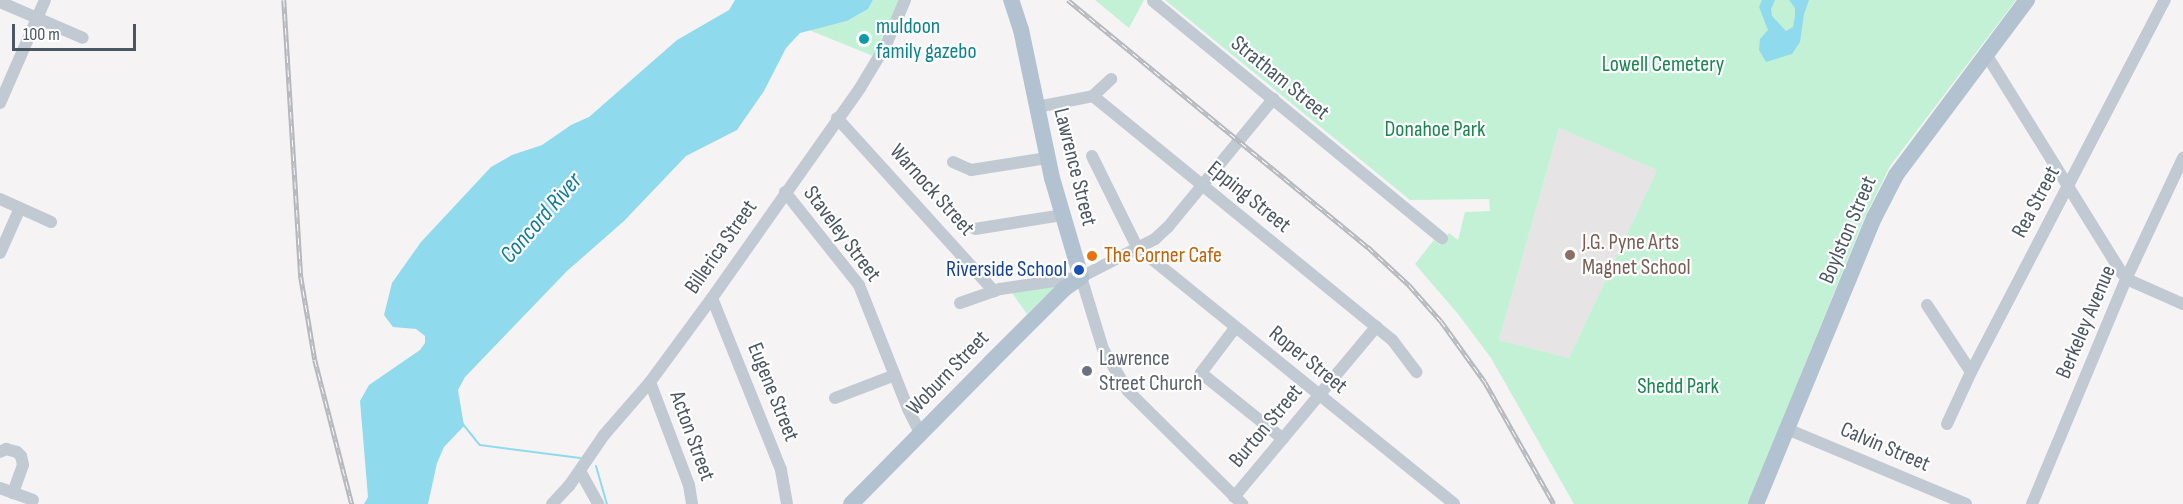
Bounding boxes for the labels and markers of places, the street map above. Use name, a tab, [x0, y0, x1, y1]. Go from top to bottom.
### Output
place label: muldoon family gazebo	[876, 13, 977, 64]
marker: muldoon family gazebo	[857, 32, 871, 46]
place label: J.G. Pyne Arts Magnet School	[1582, 229, 1691, 280]
place label: The Corner Cafe	[1104, 243, 1222, 269]
marker: J.G. Pyne Arts Magnet School	[1563, 248, 1577, 262]
marker: The Corner Cafe	[1085, 249, 1099, 263]
place label: Riverside School	[946, 257, 1067, 283]
marker: Riverside School	[1072, 263, 1086, 277]
place label: Lawrence Street Church	[1099, 345, 1202, 396]
marker: Lawrence Street Church	[1080, 364, 1094, 378]

